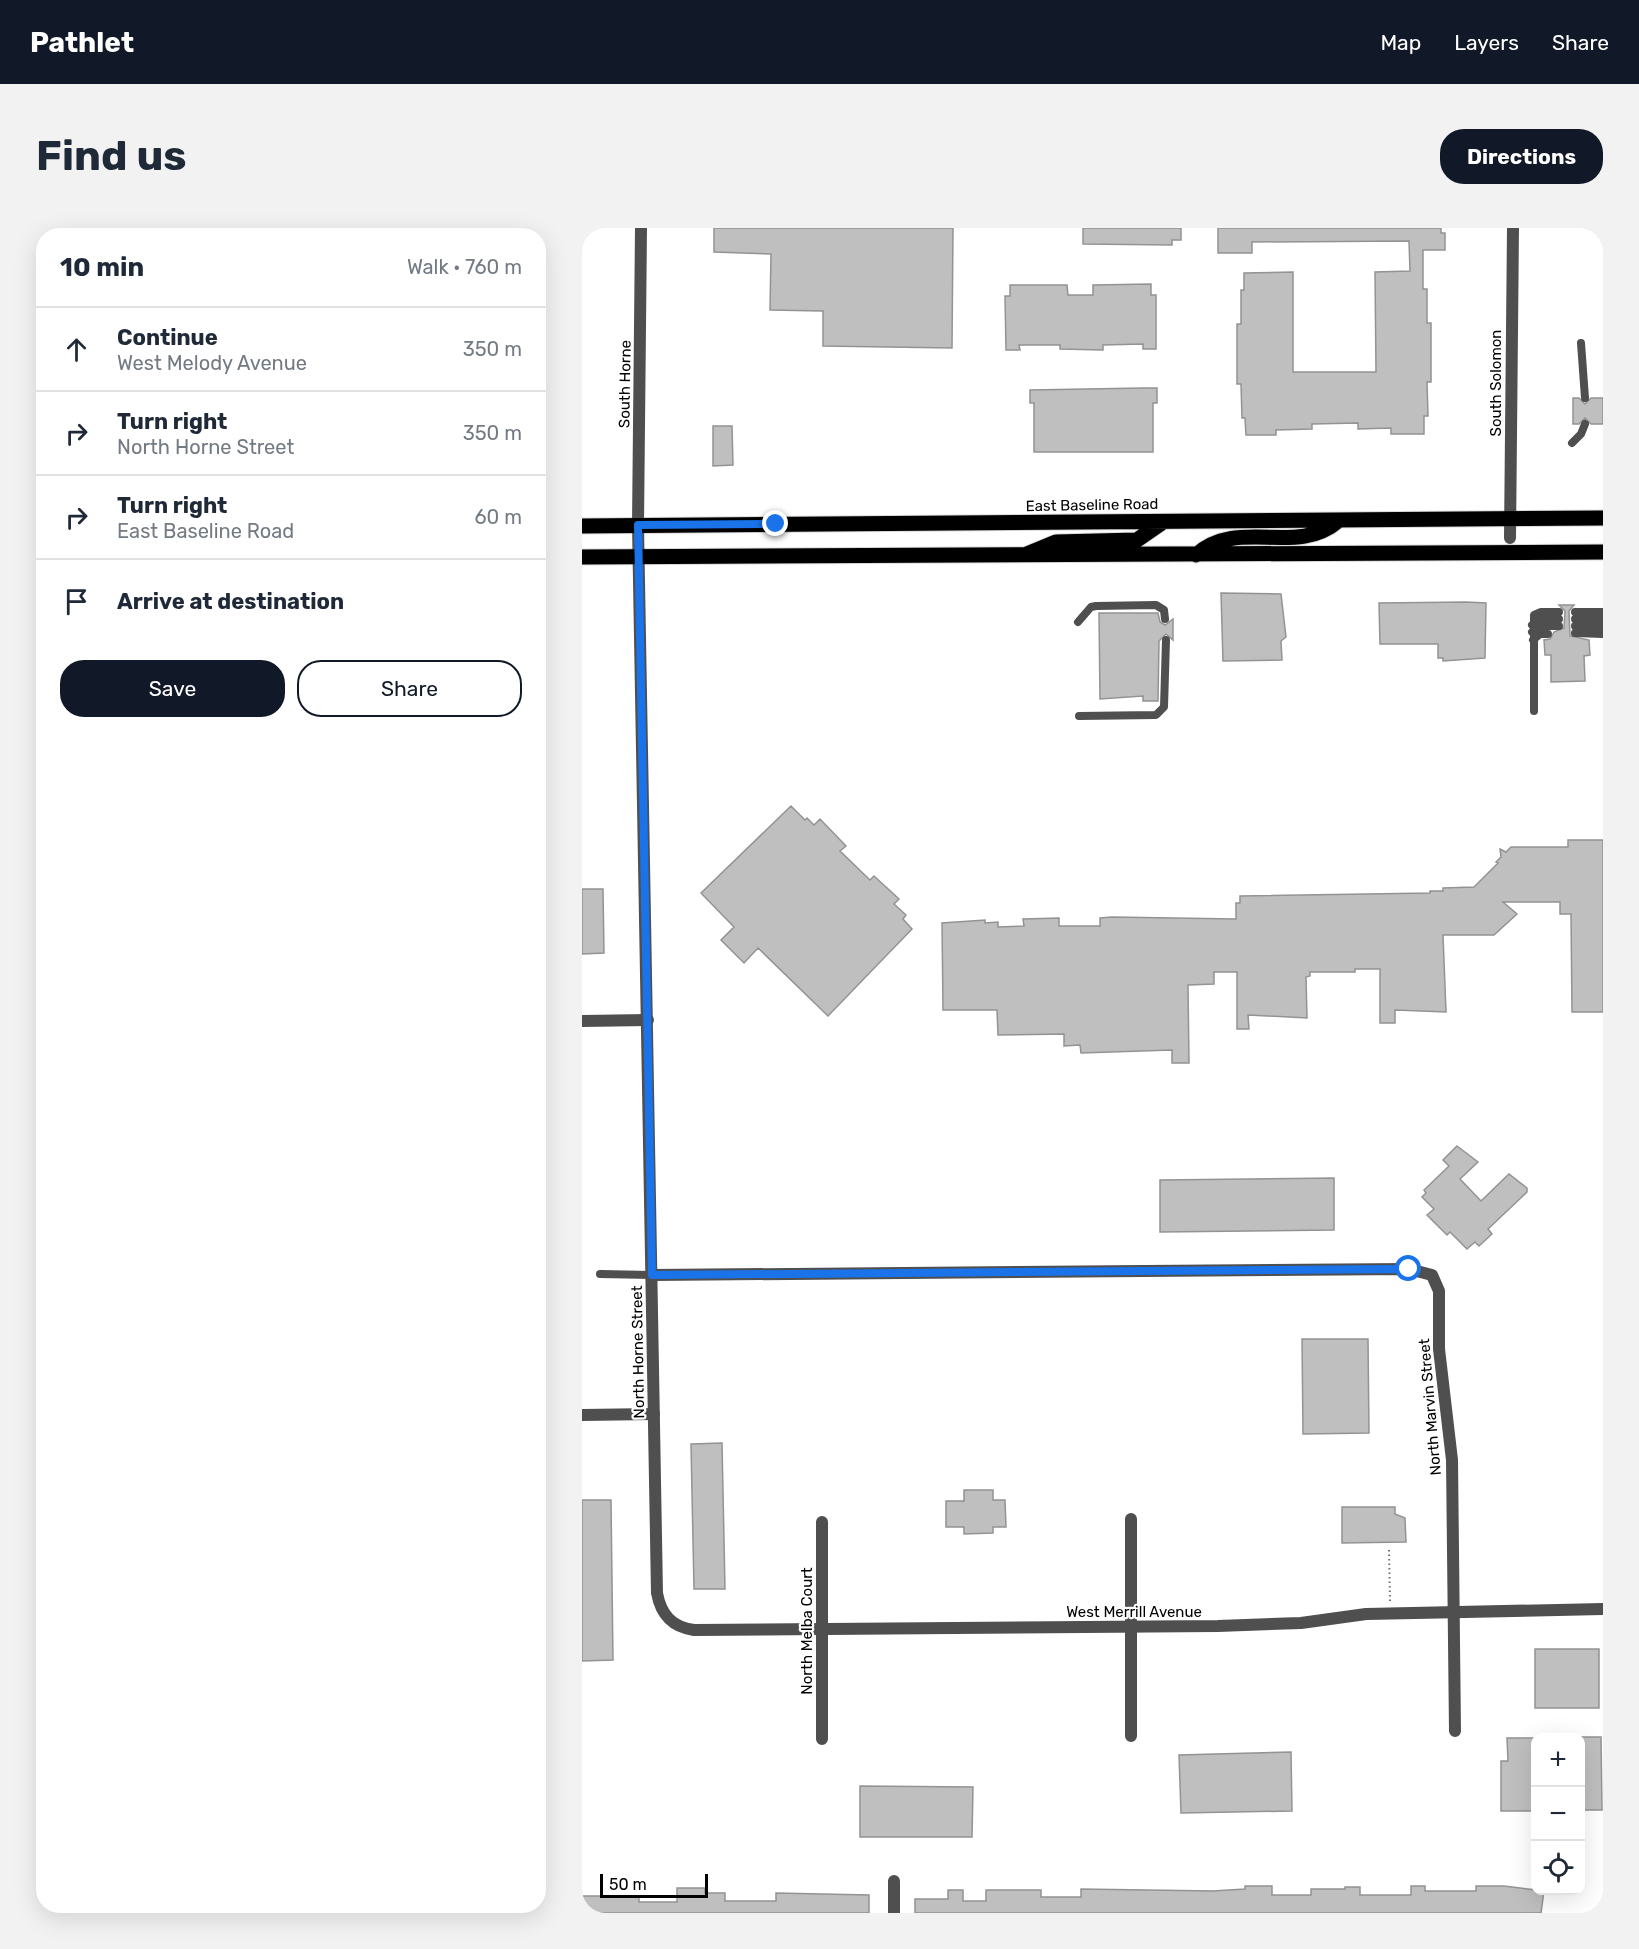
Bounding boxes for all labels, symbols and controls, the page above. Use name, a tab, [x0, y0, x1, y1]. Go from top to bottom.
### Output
text: Pathlet	[30, 26, 134, 59]
text: Map	[1380, 30, 1421, 55]
text: Layers	[1454, 30, 1519, 55]
text: Share	[1552, 30, 1609, 55]
button: Directions	[1440, 129, 1603, 184]
text: Find us	[36, 131, 187, 181]
text: 10 min	[60, 252, 144, 283]
text: Walk · 760 m	[407, 255, 522, 279]
text: Continue	[117, 324, 218, 351]
street label: South Solomon	[1487, 330, 1505, 436]
icon: ahead	[60, 333, 93, 366]
text: 350 m	[463, 337, 522, 361]
street label: South Horne	[615, 340, 635, 428]
text: West Melody Avenue	[117, 351, 307, 375]
text: Turn right	[117, 408, 227, 435]
icon: right	[60, 417, 93, 450]
text: 350 m	[463, 421, 522, 445]
text: North Horne Street	[117, 435, 294, 459]
text: Turn right	[117, 492, 227, 519]
street label: East Baseline Road	[1025, 495, 1159, 515]
icon: right	[60, 501, 93, 534]
text: 60 m	[475, 505, 522, 529]
route end	[762, 510, 788, 536]
text: East Baseline Road	[117, 519, 294, 543]
icon: arrive	[60, 585, 93, 618]
text: Arrive at destination	[117, 588, 344, 615]
button: Save	[60, 660, 285, 717]
button: Share	[297, 660, 522, 717]
route start	[1395, 1255, 1421, 1281]
street label: North Horne Street	[628, 1285, 648, 1419]
street label: North Marvin Street	[1415, 1338, 1445, 1476]
street label: North Melba Court	[798, 1567, 816, 1695]
street label: West Merrill Avenue	[1066, 1603, 1202, 1621]
map controls	[1531, 1733, 1585, 1895]
button: +	[1531, 1733, 1585, 1787]
button: −	[1531, 1787, 1585, 1841]
button: locate	[1531, 1841, 1585, 1895]
scale bar	[600, 1871, 708, 1898]
text: 50 m	[609, 1875, 647, 1894]

